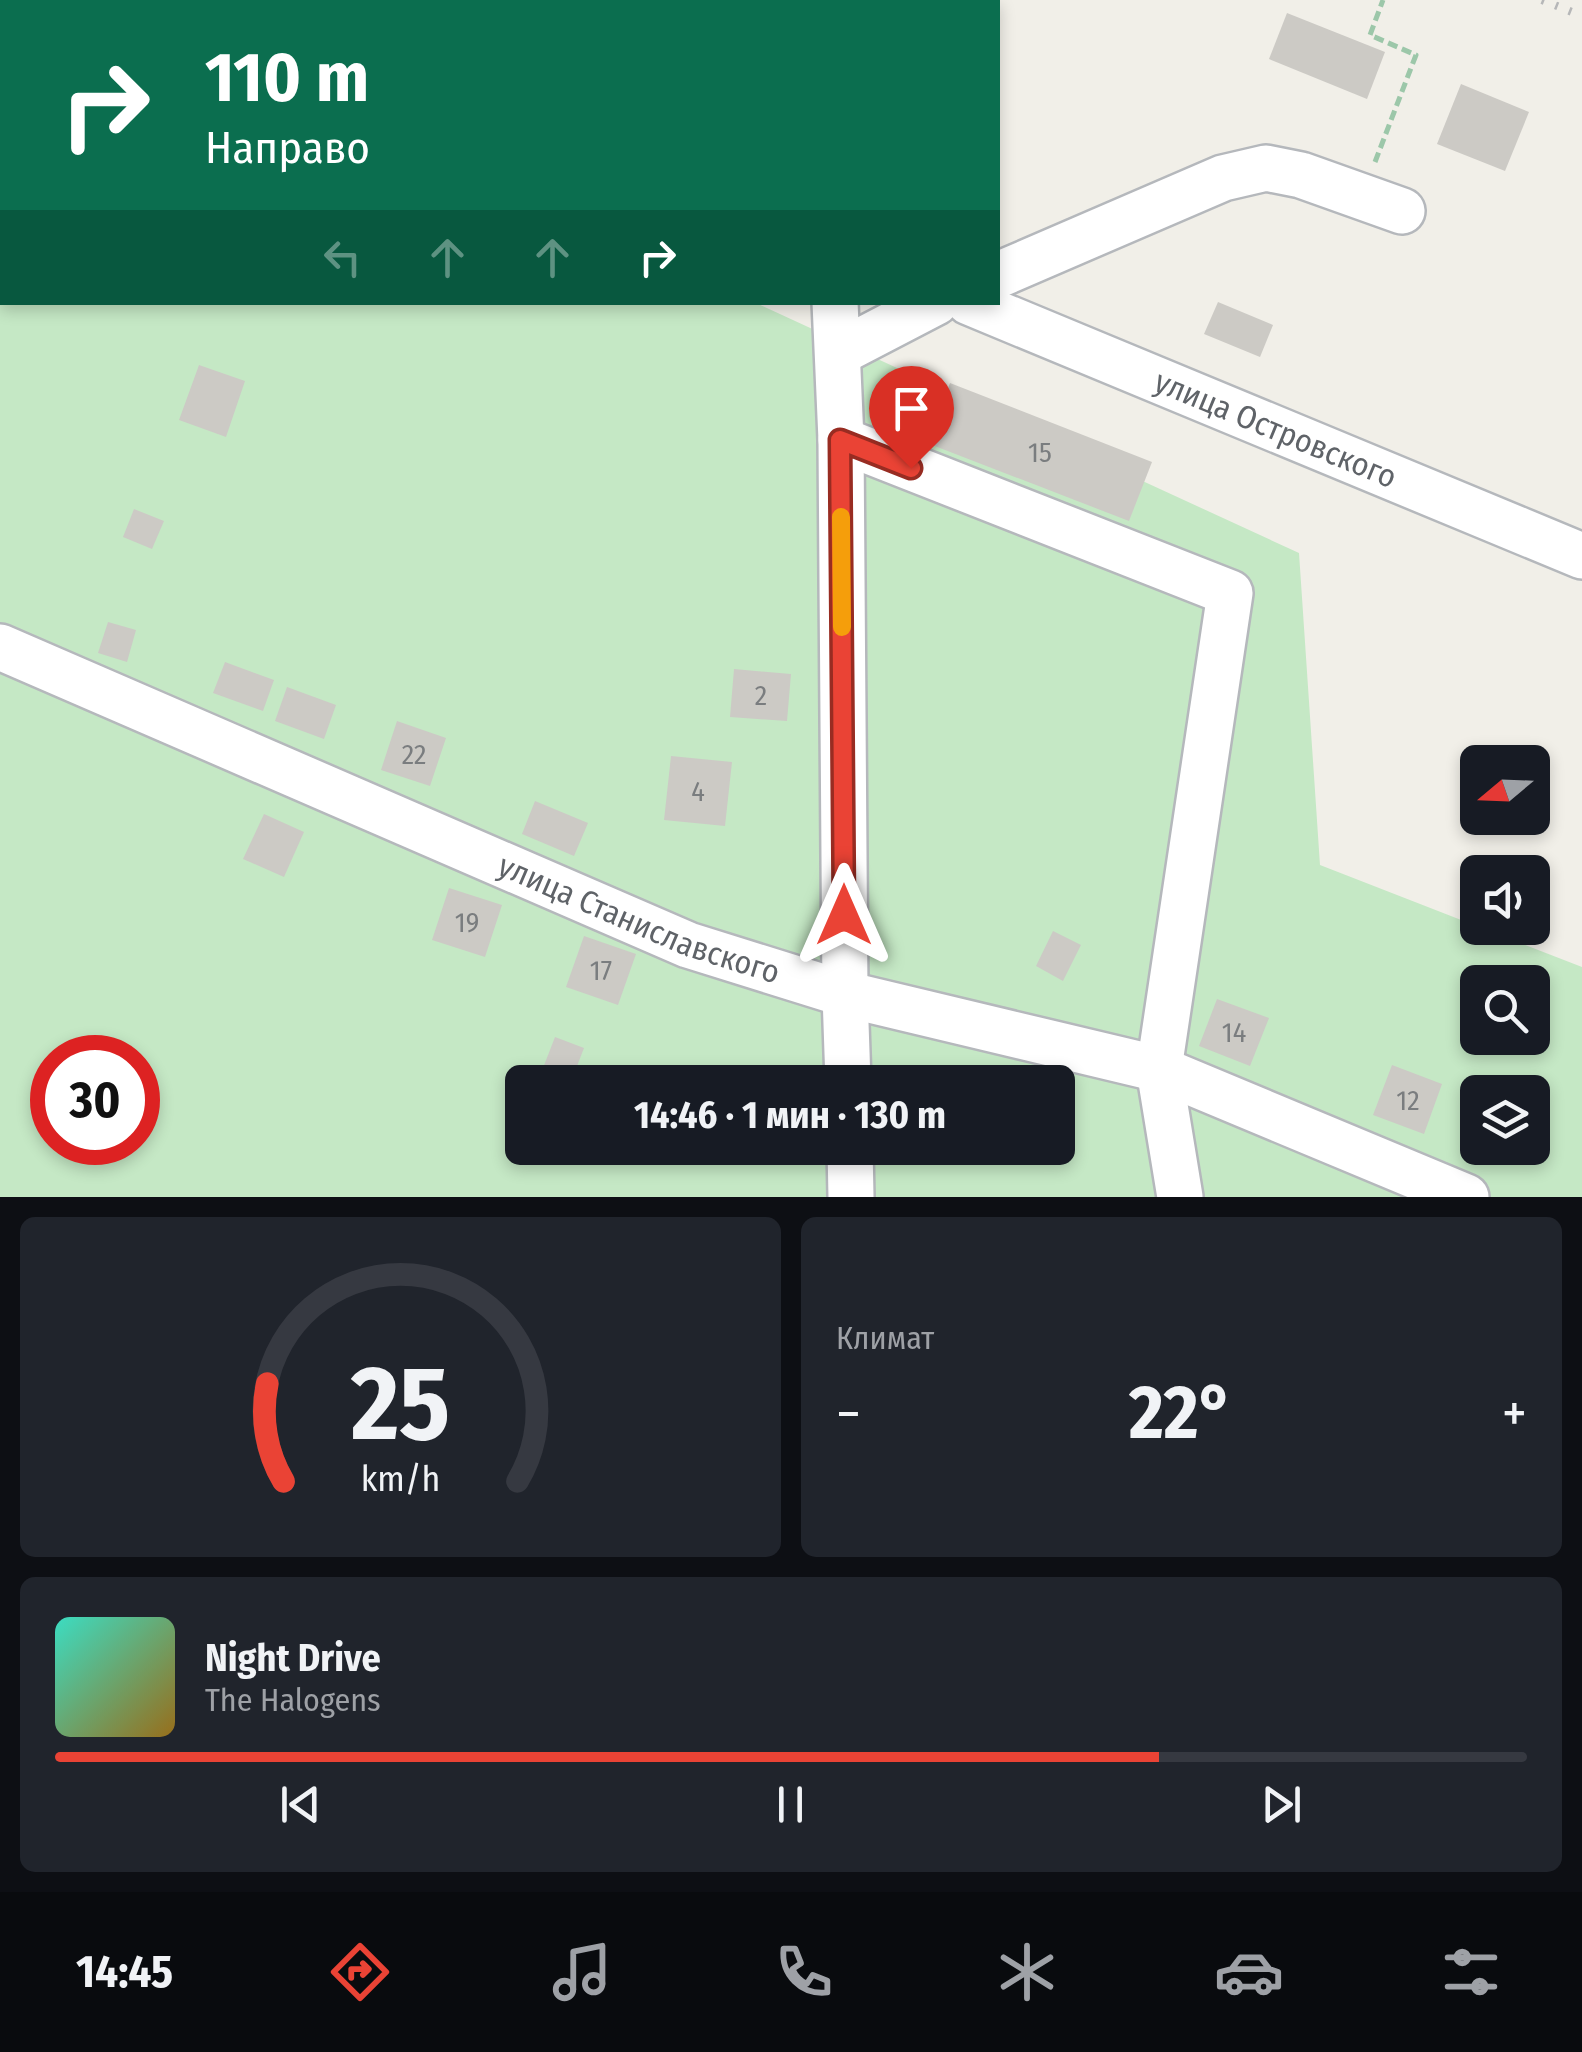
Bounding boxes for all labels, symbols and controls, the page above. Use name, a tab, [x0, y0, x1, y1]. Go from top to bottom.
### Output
text: 110 m	[205, 36, 369, 120]
icon: right	[40, 40, 170, 170]
text: Направо	[205, 121, 370, 175]
icon: left	[315, 230, 370, 285]
icon: ahead	[420, 230, 475, 285]
icon: ahead	[525, 230, 580, 285]
icon: right	[630, 230, 685, 285]
street label: улица Островского	[1149, 362, 1402, 496]
pin	[869, 366, 954, 469]
icon: arrive	[884, 381, 939, 436]
house number: 15	[1028, 436, 1052, 469]
house number: 2	[755, 679, 767, 712]
house number: 22	[402, 738, 426, 771]
north arrow	[1460, 745, 1550, 835]
map controls	[1460, 745, 1550, 1165]
house number: 4	[691, 775, 705, 808]
street label: улица Станиславского	[493, 846, 784, 991]
button: sound	[1460, 855, 1550, 945]
position arrow	[792, 863, 896, 967]
house number: 19	[455, 906, 479, 939]
house number: 17	[590, 954, 612, 987]
button: search	[1460, 965, 1550, 1055]
house number: 14	[1222, 1016, 1246, 1049]
speed limit sign: 30	[30, 1035, 160, 1165]
button: layers	[1460, 1075, 1550, 1165]
house number: 12	[1396, 1084, 1420, 1117]
text: 14:46 · 1 мин · 130 m	[634, 1092, 946, 1138]
text: Климат	[836, 1319, 934, 1357]
text: 25	[350, 1342, 450, 1467]
text: 22°	[1129, 1368, 1234, 1458]
text: −	[836, 1381, 861, 1447]
text: +	[1502, 1381, 1527, 1447]
text: km/h	[361, 1458, 440, 1500]
text: Night Drive	[205, 1635, 381, 1681]
text: The Halogens	[205, 1681, 381, 1719]
icon: previous	[273, 1777, 328, 1832]
icon: pause	[763, 1777, 818, 1832]
icon: next	[1254, 1777, 1309, 1832]
icon: directions	[325, 1937, 395, 2007]
icon: music	[547, 1937, 617, 2007]
icon: phone	[769, 1937, 839, 2007]
icon: climate	[992, 1937, 1062, 2007]
icon: car	[1214, 1937, 1284, 2007]
icon: filters	[1436, 1937, 1506, 2007]
text: 14:45	[76, 1945, 173, 1999]

